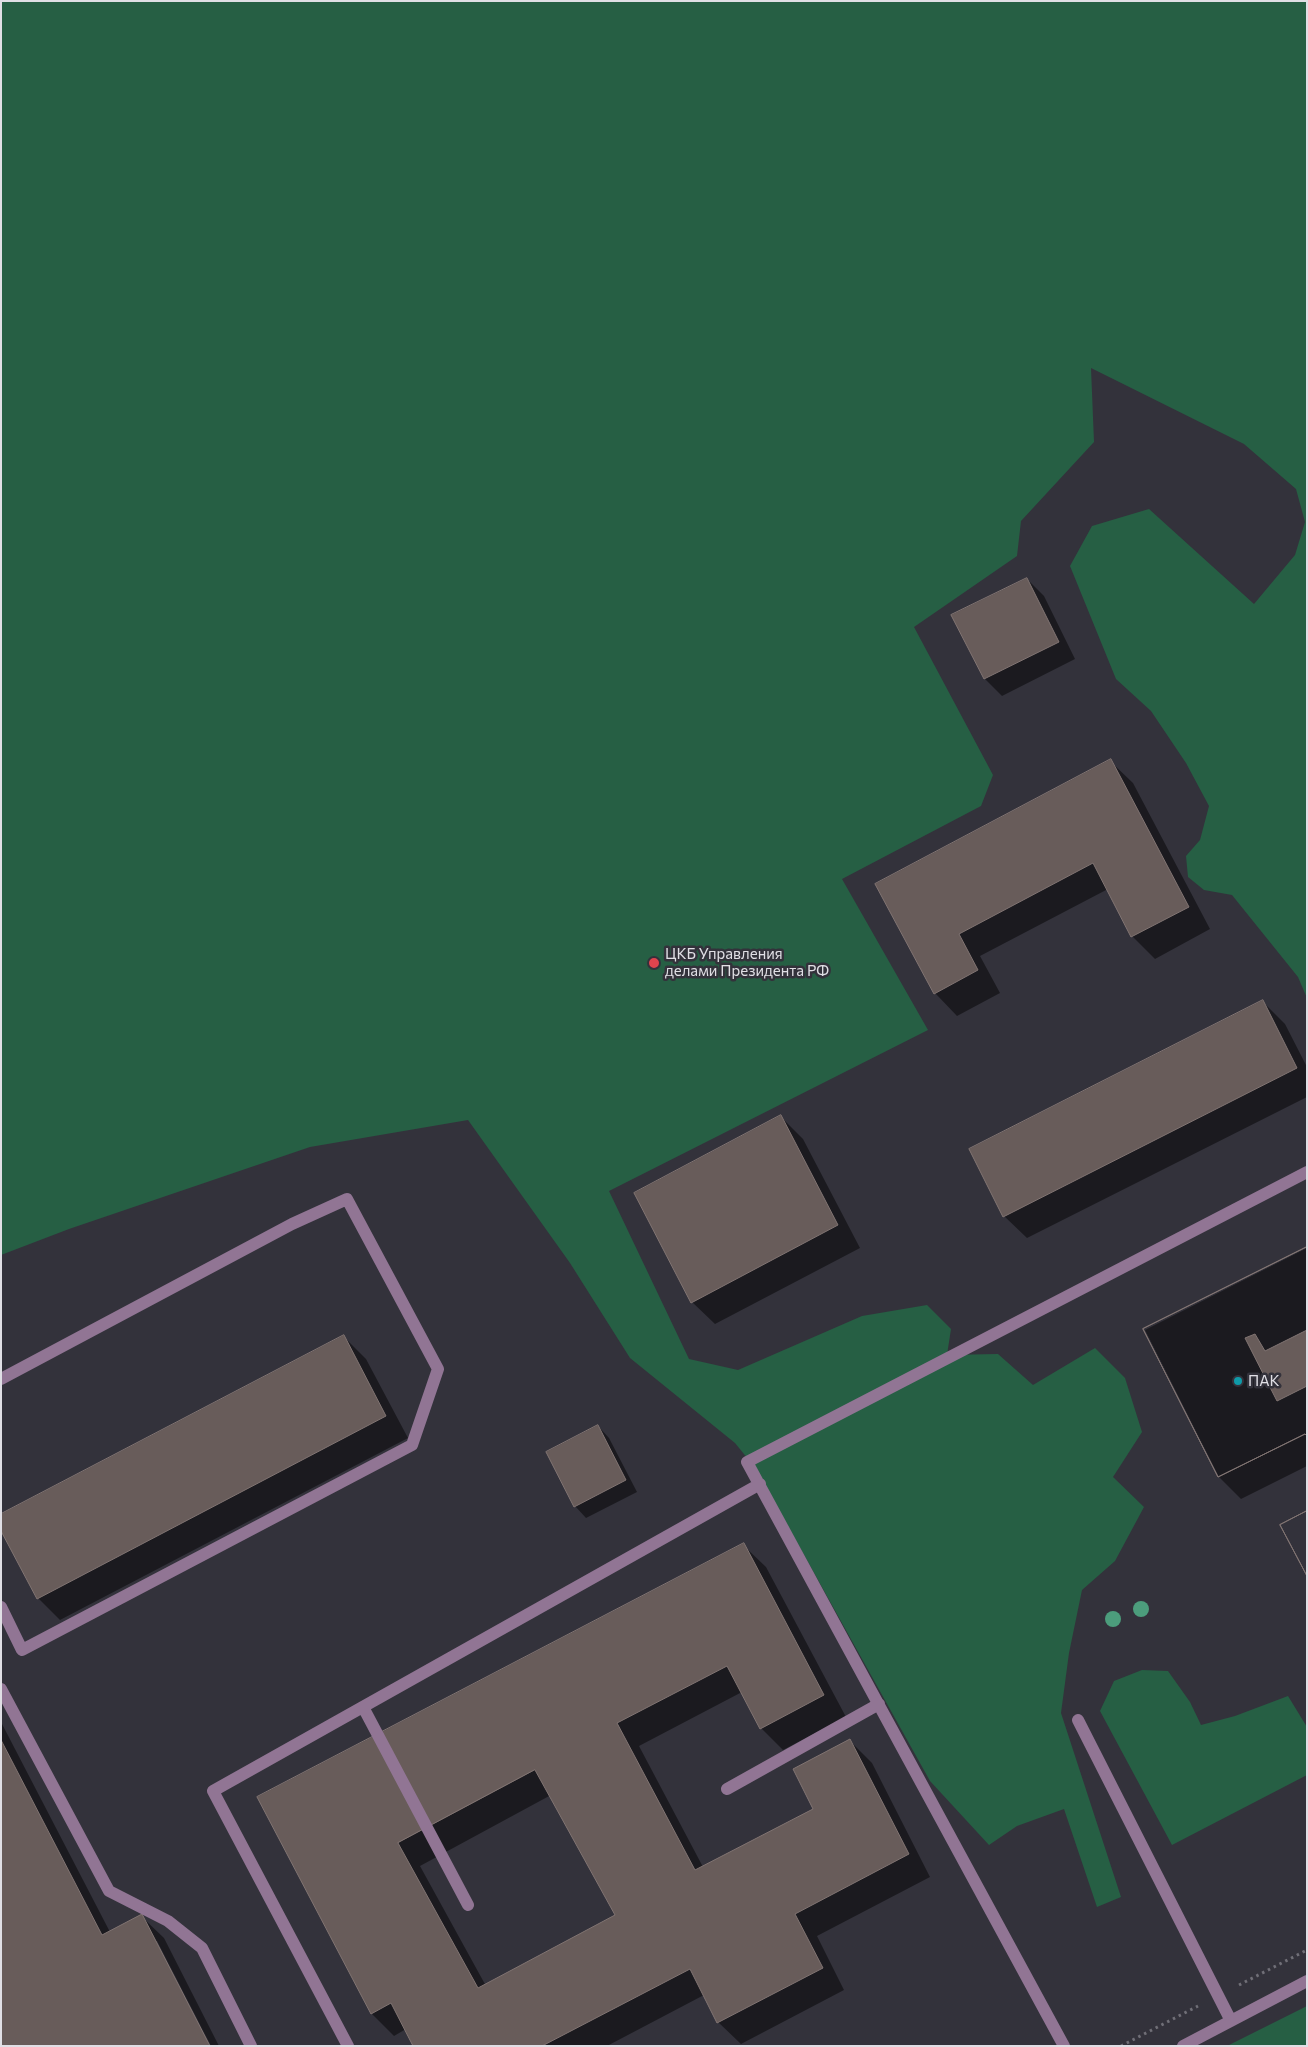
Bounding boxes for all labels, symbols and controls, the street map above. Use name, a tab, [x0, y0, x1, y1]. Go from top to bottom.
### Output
place label: ЦКБ Управления делами Президента РФ	[665, 945, 829, 980]
marker: ЦКБ Управления делами Президента РФ	[647, 956, 661, 970]
place label: ПАК	[1248, 1372, 1280, 1390]
marker: ПАК	[1232, 1375, 1244, 1387]

